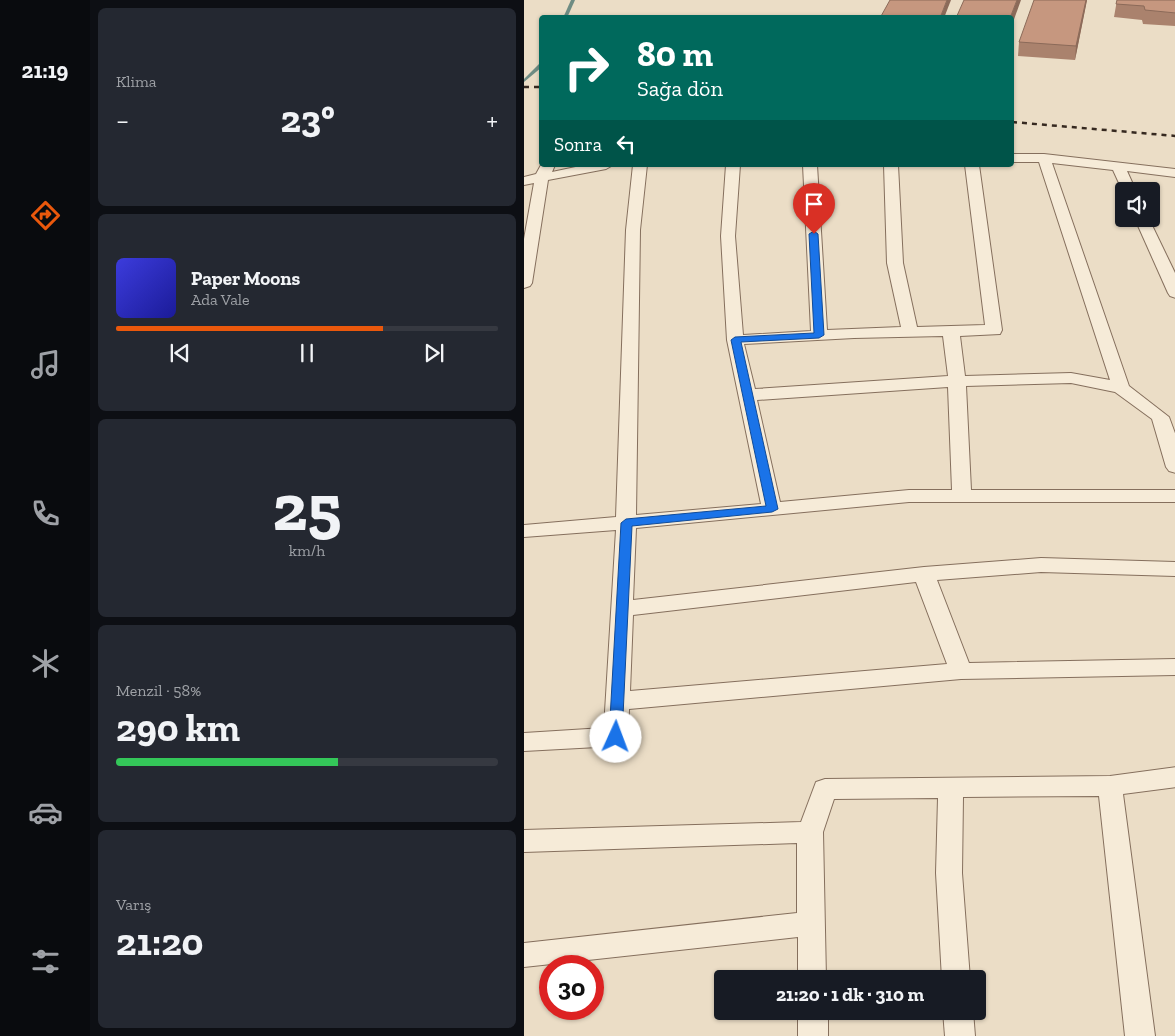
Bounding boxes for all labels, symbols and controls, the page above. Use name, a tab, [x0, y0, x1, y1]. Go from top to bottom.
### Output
text: 80 m	[637, 33, 713, 75]
icon: right	[554, 35, 619, 100]
text: 21:19	[22, 57, 68, 84]
text: Klima	[116, 72, 157, 91]
text: Sağa dön	[637, 75, 723, 102]
text: 23°	[280, 96, 335, 142]
text: −	[116, 104, 129, 137]
text: +	[486, 104, 498, 137]
icon: left	[612, 130, 640, 158]
text: Sonra	[554, 133, 602, 156]
map controls	[1115, 182, 1160, 227]
button: sound	[1115, 182, 1160, 227]
pin	[793, 183, 835, 234]
icon: arrive	[800, 190, 828, 218]
icon: directions	[28, 198, 63, 233]
text: Paper Moons	[191, 267, 300, 290]
text: Ada Vale	[191, 290, 250, 309]
icon: previous	[166, 339, 194, 367]
icon: pause	[293, 339, 321, 367]
icon: next	[420, 339, 448, 367]
icon: music	[28, 347, 63, 382]
text: 25	[273, 469, 341, 547]
icon: phone	[28, 496, 63, 531]
text: km/h	[289, 541, 325, 560]
icon: climate	[28, 646, 63, 681]
text: Menzil · 58%	[116, 681, 201, 700]
text: 290 km	[116, 705, 240, 751]
position arrow	[589, 710, 641, 762]
icon: car	[28, 795, 63, 830]
text: Varış	[116, 895, 151, 914]
text: 21:20	[116, 919, 203, 965]
icon: filters	[28, 944, 63, 979]
speed limit sign: 30	[539, 955, 604, 1020]
text: 21:20 · 1 dk · 310 m	[776, 983, 924, 1006]

